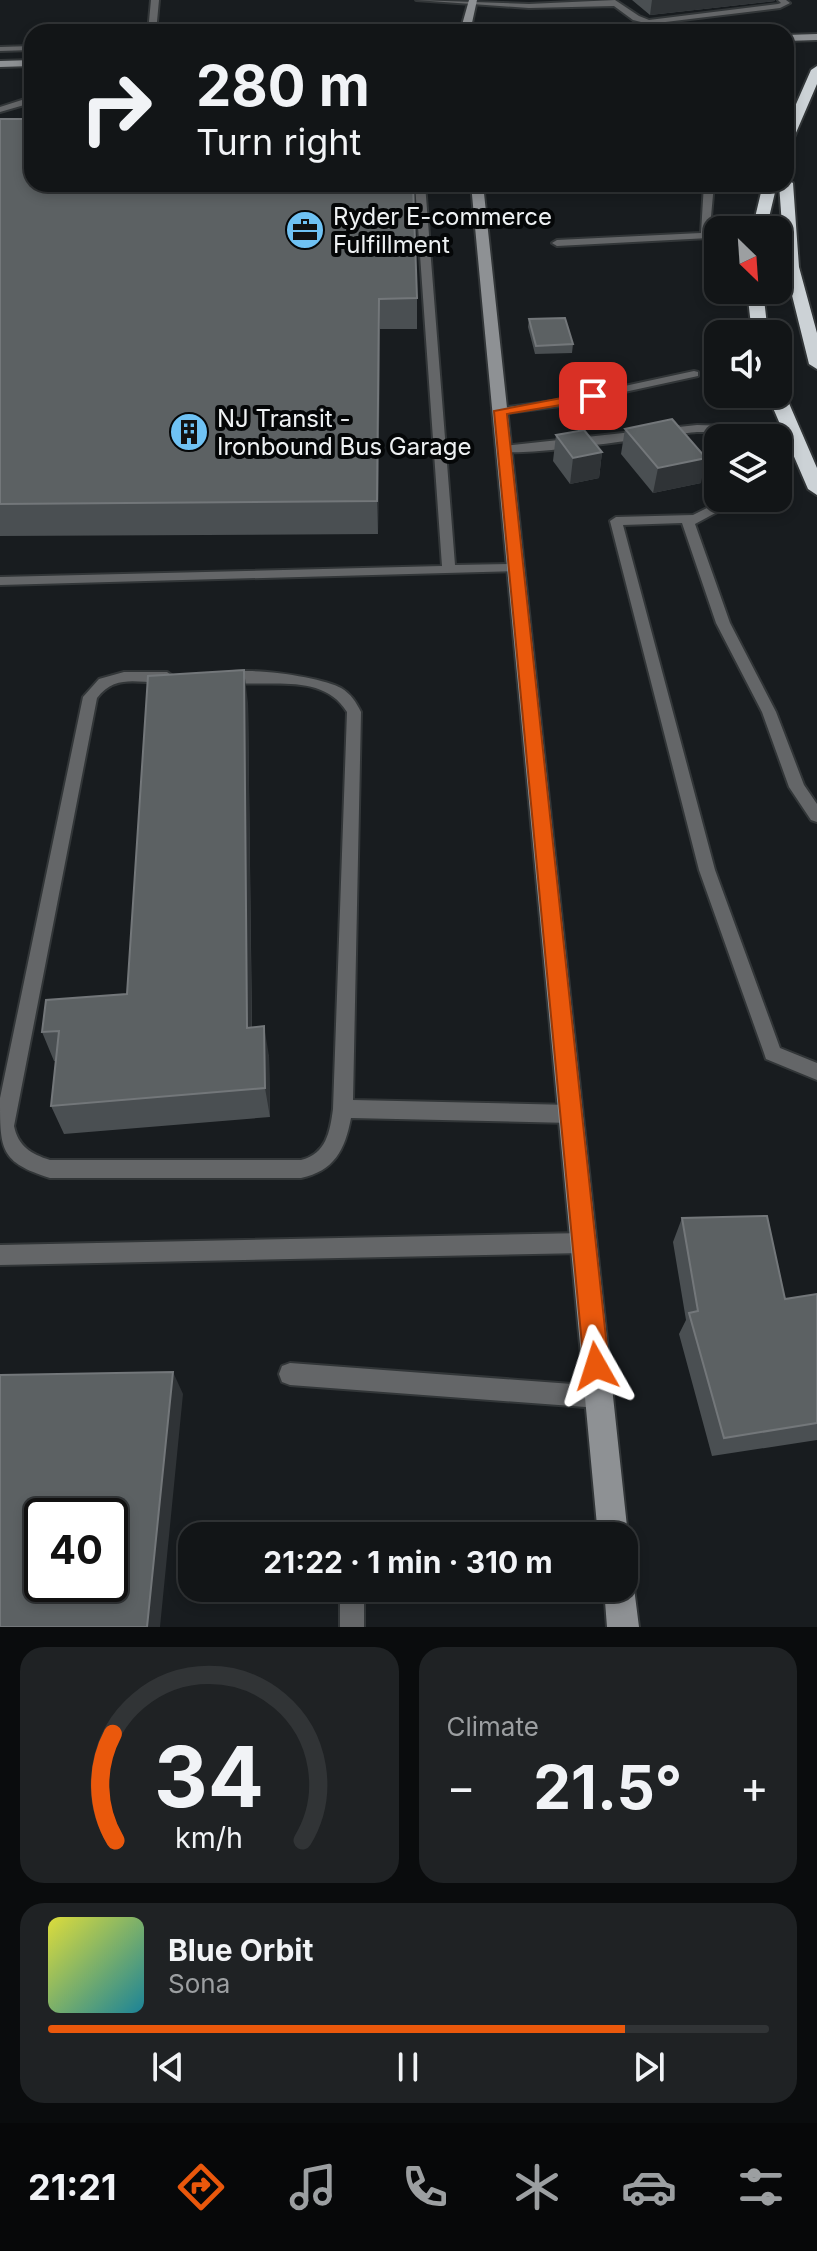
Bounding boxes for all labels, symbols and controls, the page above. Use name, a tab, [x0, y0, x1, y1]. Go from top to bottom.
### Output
text: 280 m	[196, 52, 370, 120]
icon: right	[64, 56, 168, 160]
text: Turn right	[196, 120, 361, 164]
place label: Ryder E-commerce Fulfillment	[333, 202, 552, 259]
office icon: Ryder E-commerce Fulfillment	[284, 209, 326, 251]
north arrow	[704, 216, 792, 304]
map controls	[704, 216, 792, 512]
button: sound	[704, 320, 792, 408]
pin	[559, 362, 627, 430]
icon: arrive	[571, 374, 615, 418]
place label: NJ Transit - Ironbound Bus Garage	[217, 404, 471, 461]
building icon: NJ Transit - Ironbound Bus Garage	[168, 411, 210, 453]
button: layers	[704, 424, 792, 512]
position arrow	[554, 1324, 638, 1408]
speed limit sign: 40	[24, 1498, 128, 1602]
text: 21:22 · 1 min · 310 m	[263, 1544, 553, 1580]
text: Climate	[447, 1711, 539, 1742]
text: 34	[154, 1726, 264, 1827]
text: 21.5°	[533, 1751, 682, 1823]
text: −	[447, 1760, 476, 1814]
text: +	[740, 1760, 769, 1814]
text: km/h	[175, 1820, 243, 1855]
text: Blue Orbit	[168, 1932, 313, 1968]
text: Sona	[168, 1968, 230, 1999]
icon: previous	[146, 2045, 190, 2089]
icon: pause	[386, 2045, 430, 2089]
icon: next	[627, 2045, 671, 2089]
icon: directions	[173, 2159, 229, 2215]
icon: music	[285, 2159, 341, 2215]
icon: phone	[397, 2159, 453, 2215]
icon: climate	[509, 2159, 565, 2215]
icon: car	[621, 2159, 677, 2215]
icon: filters	[733, 2159, 789, 2215]
text: 21:21	[28, 2165, 116, 2209]

